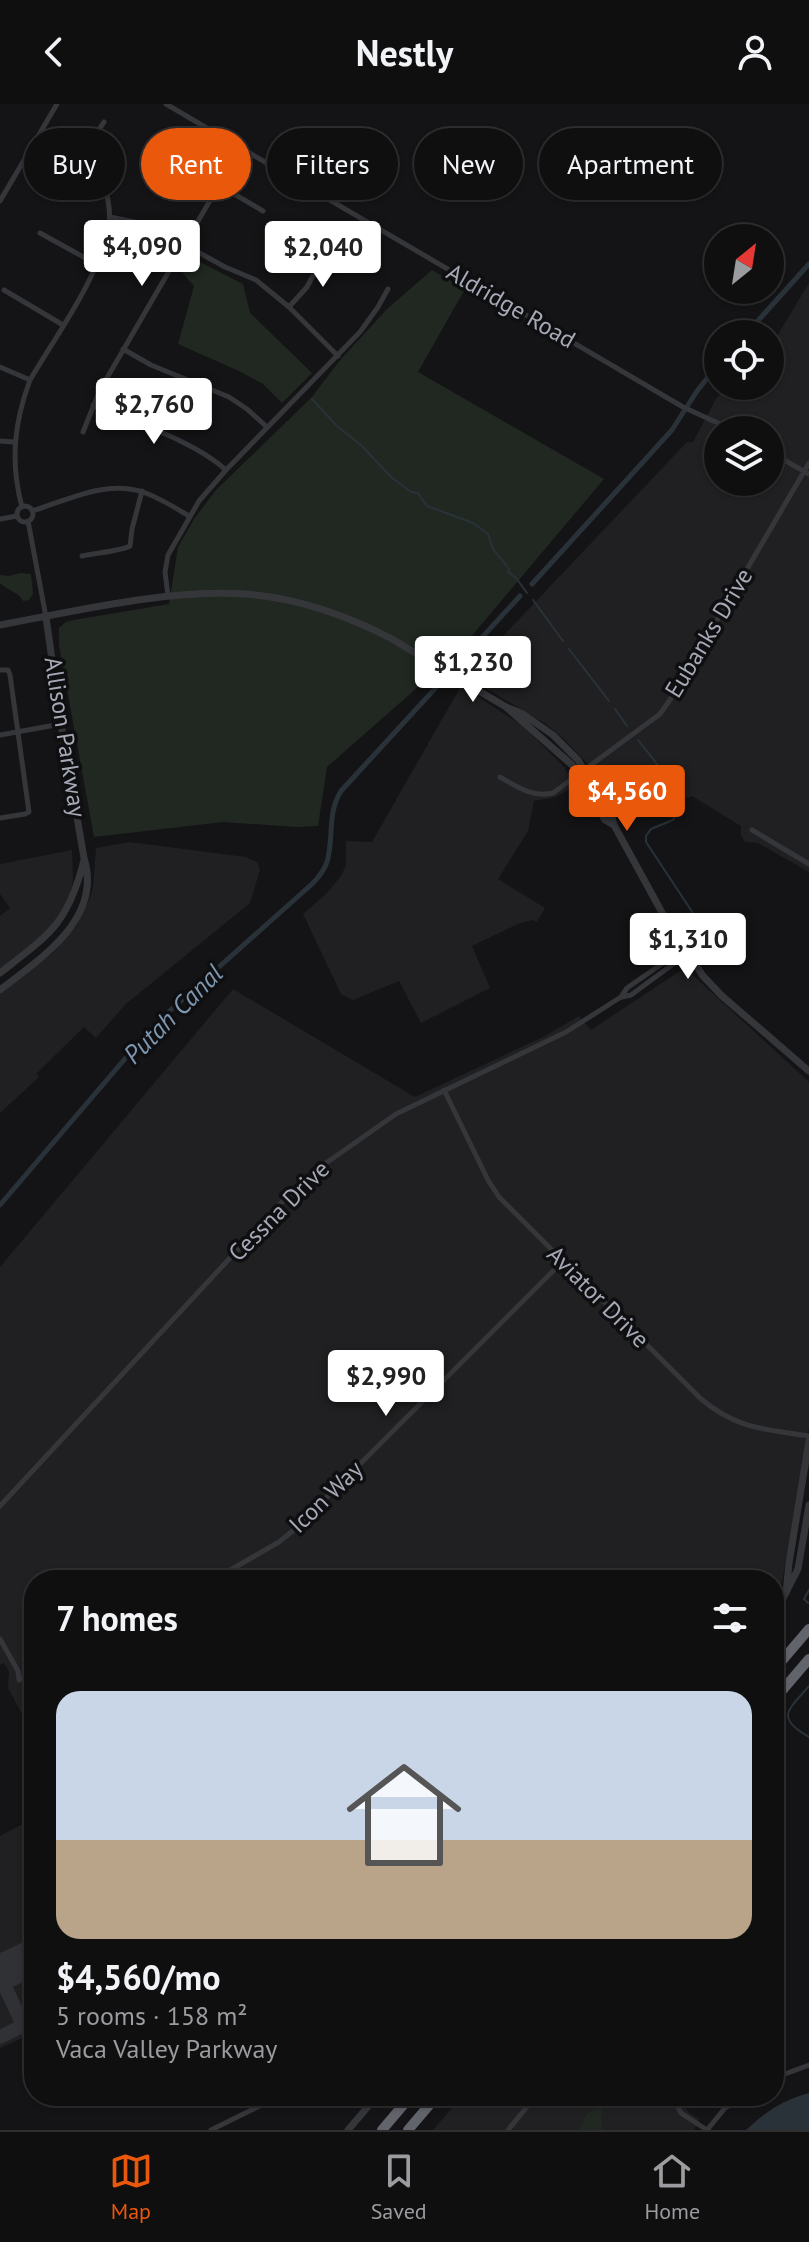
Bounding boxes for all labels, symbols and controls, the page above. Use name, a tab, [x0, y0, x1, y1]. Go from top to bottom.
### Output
text: Nestly	[356, 29, 453, 76]
icon: back	[32, 30, 76, 74]
icon: person	[733, 30, 777, 74]
chip: Buy	[24, 128, 125, 200]
chip: Rent	[141, 128, 251, 200]
chip: Filters	[267, 128, 398, 200]
chip: New	[414, 128, 523, 200]
chip: Apartment	[539, 128, 722, 200]
pin: $4,090	[77, 220, 207, 288]
pin: $2,040	[258, 221, 388, 289]
north arrow	[704, 224, 784, 304]
map controls	[704, 224, 784, 496]
text: $4,090	[102, 229, 182, 262]
text: $2,040	[283, 230, 363, 263]
street label: Aldridge Road	[441, 256, 581, 355]
button: locate	[704, 320, 784, 400]
pin: $2,760	[89, 378, 219, 446]
text: $2,760	[114, 387, 194, 420]
button: layers	[704, 416, 784, 496]
street label: Eubanks Drive	[658, 562, 759, 703]
pin: $1,230	[408, 636, 538, 704]
text: $1,230	[433, 645, 513, 678]
street label: Allison Parkway	[38, 655, 93, 819]
pin: $4,560	[562, 765, 692, 833]
text: $4,560	[587, 774, 667, 807]
pin: $1,310	[623, 913, 753, 981]
text: $1,310	[648, 922, 728, 955]
water label: Putah Canal	[116, 957, 229, 1070]
street label: Cessna Drive	[222, 1154, 336, 1268]
street label: Aviator Drive	[541, 1239, 656, 1354]
pin: $2,990	[321, 1350, 451, 1418]
text: $2,990	[346, 1359, 426, 1392]
street label: Icon Way	[282, 1454, 369, 1539]
text: 7 homes	[56, 1596, 178, 1640]
icon: filters	[708, 1596, 752, 1640]
icon: home	[332, 1743, 476, 1887]
text: $4,560/mo	[56, 1955, 220, 1999]
text: 5 rooms · 158 m²	[56, 1999, 248, 2032]
text: Vaca Valley Parkway	[56, 2032, 277, 2065]
tab: Map	[109, 2149, 153, 2225]
tab: Saved	[371, 2149, 427, 2225]
tab: Home	[644, 2149, 700, 2225]

